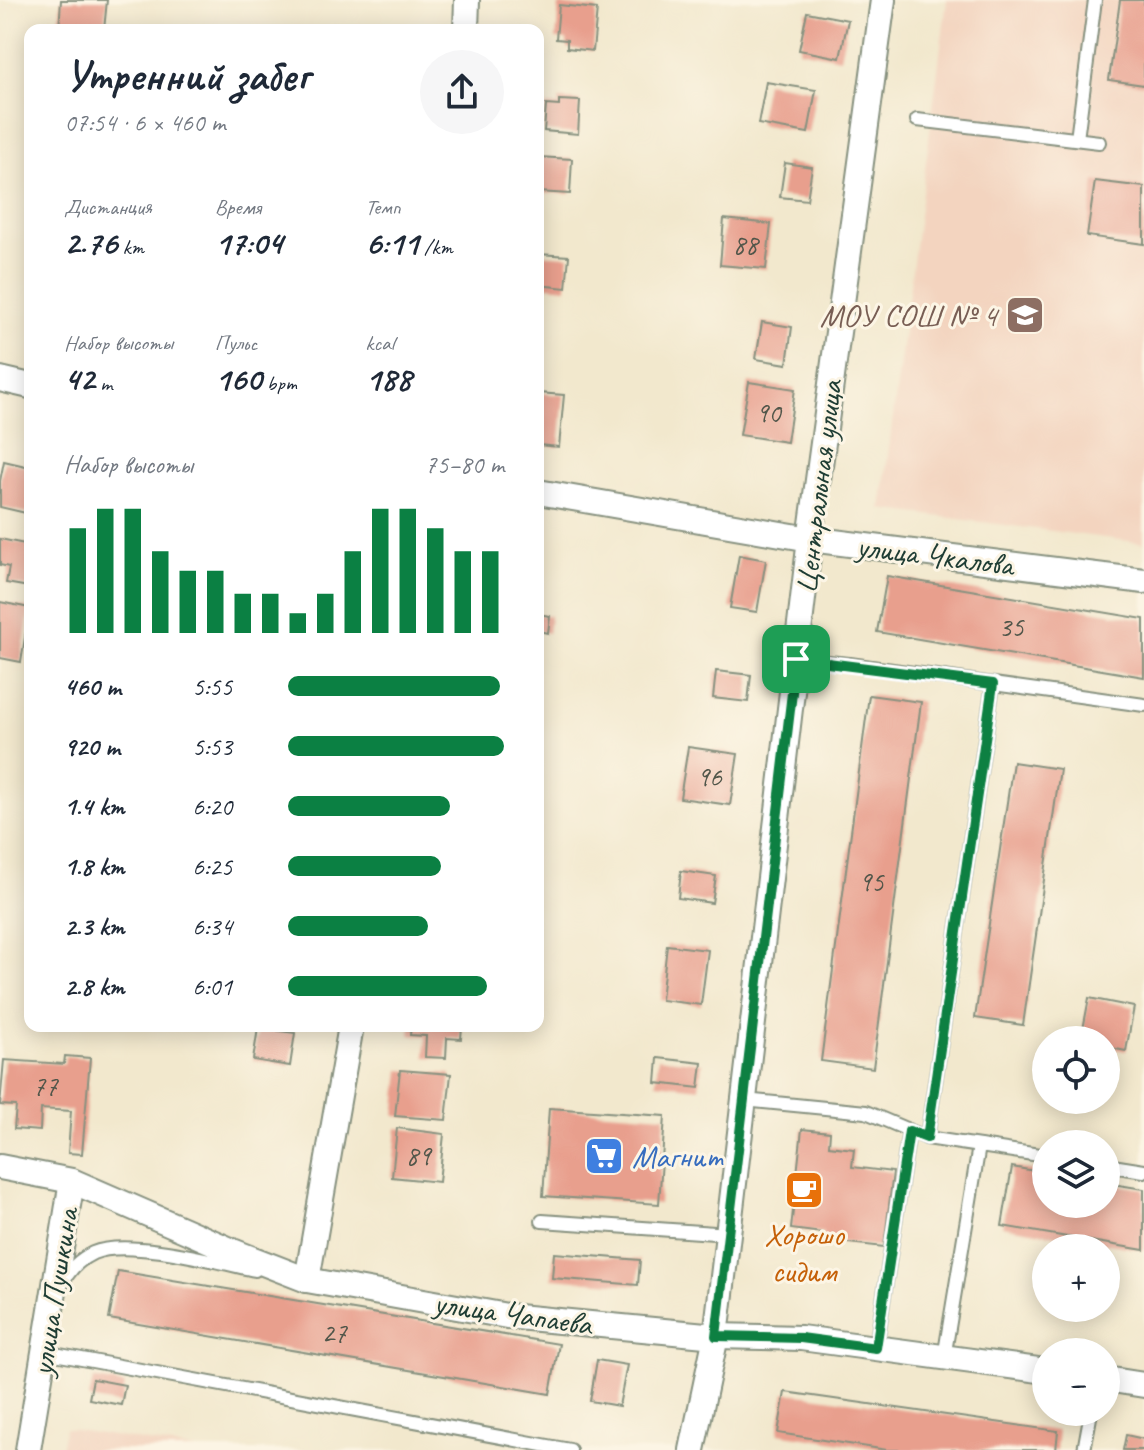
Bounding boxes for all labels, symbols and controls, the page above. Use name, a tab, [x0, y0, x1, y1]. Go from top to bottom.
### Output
text: Утренний забег	[64, 48, 309, 103]
button: share	[420, 50, 504, 134]
text: 07:54 · 6 × 460 m	[64, 106, 225, 139]
text: Дистанция	[64, 193, 152, 221]
text: Время	[215, 193, 261, 221]
text: Темп	[365, 193, 401, 221]
text: 2.76	[64, 221, 117, 264]
text: 17:04	[215, 221, 282, 264]
text: 6:11	[365, 221, 419, 264]
house number: 88	[732, 227, 760, 262]
text: km	[117, 233, 144, 261]
text: /km	[419, 233, 453, 261]
school or university icon: МОУ СОШ № 4	[1004, 294, 1046, 336]
place label: МОУ СОШ № 4	[820, 295, 1001, 336]
text: Набор высоты	[64, 329, 173, 357]
text: Пульс	[215, 329, 257, 357]
text: kcal	[365, 329, 394, 357]
text: 42	[64, 357, 95, 400]
text: 160	[215, 357, 261, 400]
text: 188	[365, 357, 411, 400]
text: m	[95, 369, 112, 397]
text: bpm	[261, 369, 297, 397]
street label: Центральная улица	[785, 376, 852, 596]
house number: 90	[755, 395, 783, 430]
text: Набор высоты	[64, 448, 193, 481]
text: 75–80 m	[425, 448, 504, 481]
street label: улица Чкалова	[852, 525, 1018, 586]
house number: 35	[998, 609, 1025, 644]
pin	[762, 625, 830, 693]
icon: arrive	[774, 637, 818, 681]
text: 460 m	[64, 670, 121, 703]
text: 5:55	[192, 670, 232, 703]
text: 920 m	[64, 730, 120, 763]
text: 5:53	[192, 730, 232, 763]
house number: 96	[696, 759, 723, 794]
text: 1.4 km	[64, 790, 124, 823]
text: 6:20	[192, 790, 232, 823]
text: 1.8 km	[64, 850, 124, 883]
text: 6:25	[192, 850, 232, 883]
house number: 95	[858, 864, 885, 899]
text: 2.3 km	[64, 910, 124, 943]
text: 6:34	[192, 910, 232, 943]
text: 2.8 km	[64, 970, 124, 1003]
text: 6:01	[192, 970, 232, 1003]
map controls	[1032, 1026, 1120, 1426]
button: locate	[1032, 1026, 1120, 1114]
house number: 77	[32, 1068, 59, 1103]
button: layers	[1032, 1130, 1120, 1218]
supermarket icon: Магнит	[583, 1135, 625, 1177]
place label: Магнит	[632, 1136, 724, 1177]
house number: 89	[405, 1138, 433, 1173]
cafe icon: Хорошо сидим	[783, 1169, 825, 1211]
street label: улица Пушкина	[21, 1203, 88, 1381]
place label: Хорошо сидим	[764, 1214, 846, 1292]
button: +	[1032, 1234, 1120, 1322]
street label: улица Чапаева	[429, 1282, 596, 1345]
house number: 27	[321, 1315, 348, 1350]
button: −	[1032, 1338, 1120, 1426]

